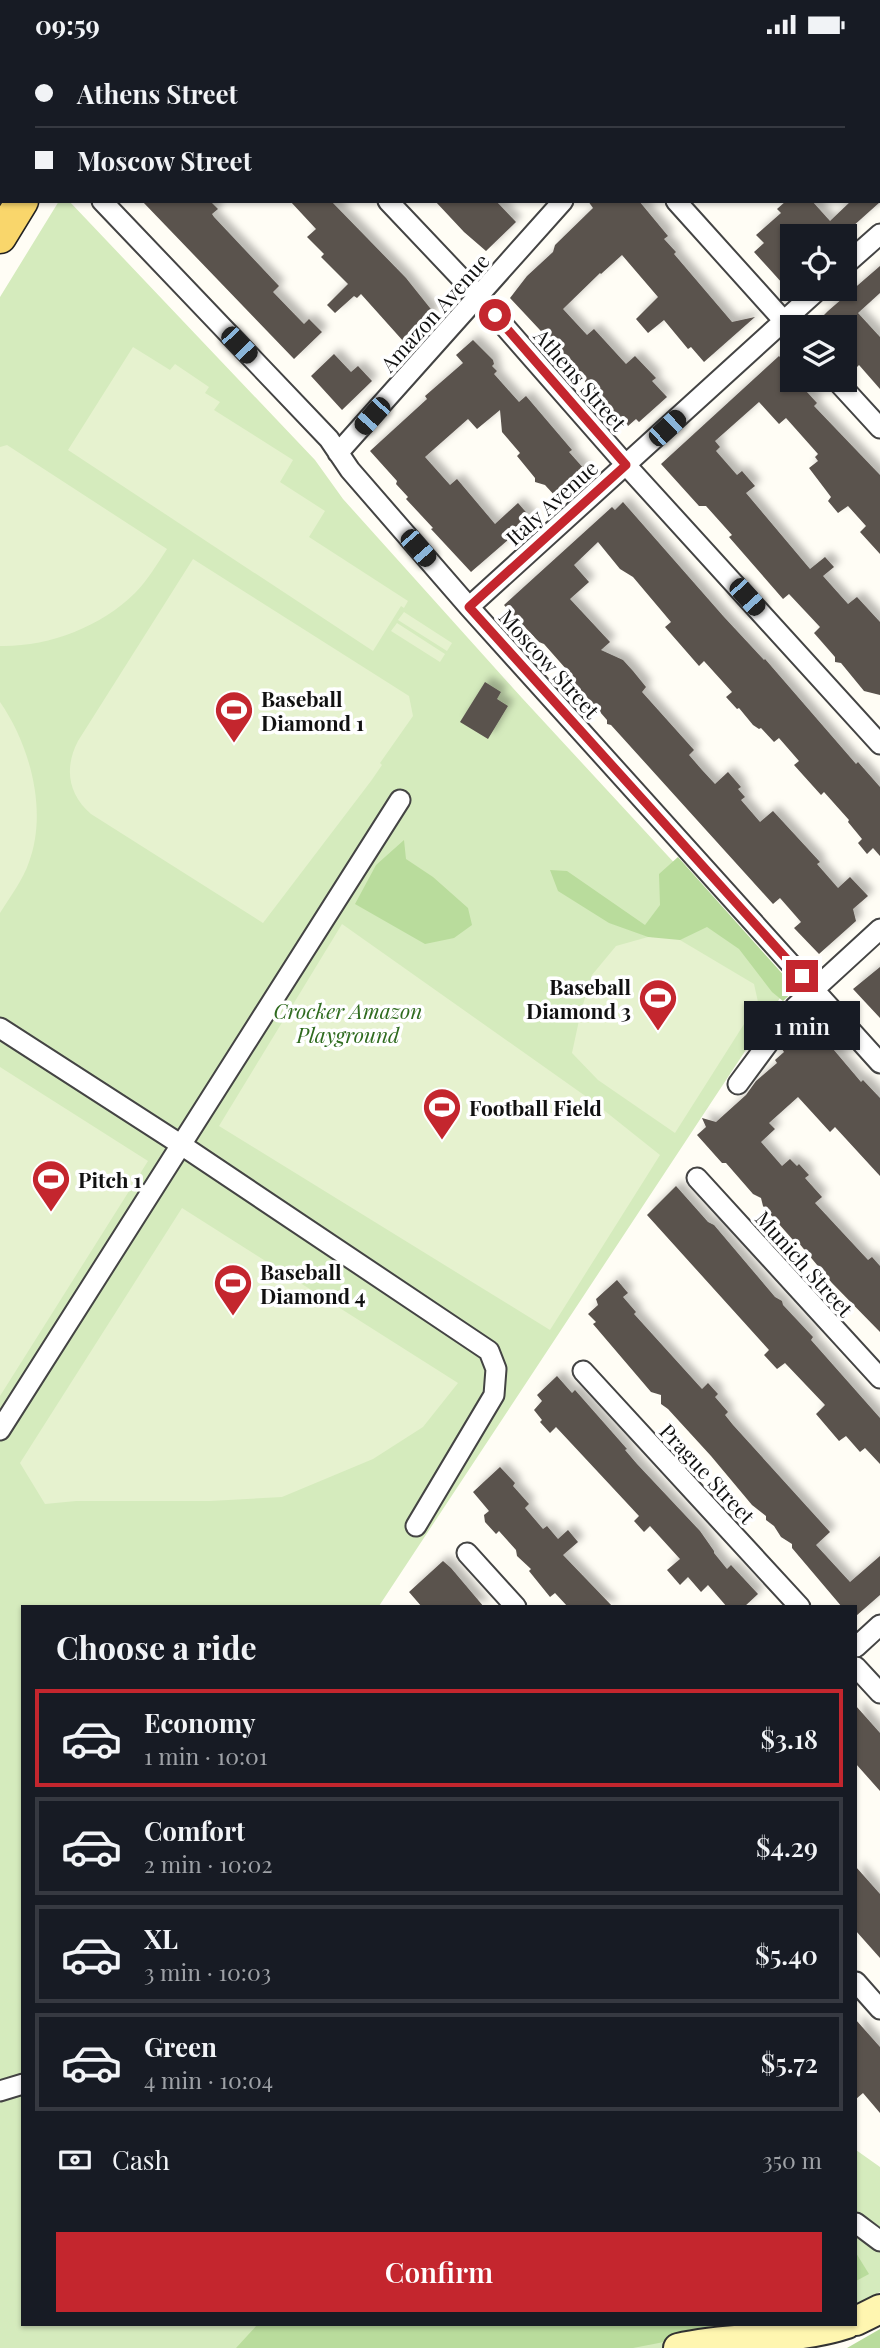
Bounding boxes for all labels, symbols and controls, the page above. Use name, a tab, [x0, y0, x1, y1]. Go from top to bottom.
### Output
text: 09:59	[35, 7, 100, 42]
text: Athens Street	[77, 76, 238, 111]
text: Moscow Street	[77, 143, 252, 178]
map controls	[780, 224, 857, 392]
button: locate	[780, 224, 857, 301]
street label: Amazon Avenue	[373, 247, 495, 378]
route start	[479, 299, 511, 331]
button: layers	[780, 315, 857, 392]
street label: Athens Street	[528, 321, 634, 437]
car	[217, 323, 262, 367]
car	[351, 393, 394, 439]
car	[645, 406, 690, 450]
street label: Italy Avenue	[499, 453, 603, 551]
car	[397, 525, 440, 571]
car	[726, 574, 769, 620]
street label: Moscow Street	[494, 602, 607, 724]
place label: Baseball Diamond 1	[261, 684, 364, 736]
sports icon: Baseball Diamond 1	[213, 689, 255, 744]
route end	[786, 960, 818, 992]
place label: Baseball Diamond 3	[526, 972, 631, 1024]
sports icon: Baseball Diamond 3	[637, 977, 679, 1032]
park label: Crocker Amazon Playground	[274, 996, 422, 1048]
callout: 1 min	[744, 1000, 860, 1049]
text: 1 min	[774, 1010, 830, 1041]
sports icon: Football Field	[421, 1086, 463, 1141]
place label: Football Field	[469, 1093, 602, 1121]
sports icon: Pitch 1	[30, 1158, 72, 1213]
place label: Pitch 1	[78, 1165, 142, 1193]
street label: Munich Street	[750, 1204, 860, 1322]
place label: Baseball Diamond 4	[260, 1257, 366, 1309]
sports icon: Baseball Diamond 4	[212, 1262, 254, 1317]
street label: Prague Street	[654, 1417, 762, 1530]
text: Choose a ride	[56, 1625, 257, 1668]
text: Economy	[144, 1705, 255, 1740]
icon: car	[60, 1707, 123, 1770]
text: $3.18	[760, 1721, 818, 1756]
text: 1 min · 10:01	[144, 1740, 267, 1771]
text: Comfort	[144, 1813, 245, 1848]
icon: car	[60, 1815, 123, 1878]
text: $4.29	[756, 1829, 818, 1864]
text: 2 min · 10:02	[144, 1848, 272, 1879]
text: XL	[144, 1921, 178, 1956]
icon: car	[60, 1923, 123, 1986]
text: $5.40	[755, 1937, 818, 1972]
text: 3 min · 10:03	[144, 1956, 271, 1987]
text: Green	[144, 2029, 217, 2064]
icon: car	[60, 2031, 123, 2094]
text: $5.72	[761, 2045, 818, 2080]
text: 4 min · 10:04	[144, 2064, 273, 2095]
icon: cash	[56, 2141, 94, 2179]
text: Cash	[112, 2142, 170, 2177]
text: 350 m	[762, 2144, 822, 2175]
button: Confirm	[56, 2232, 822, 2312]

